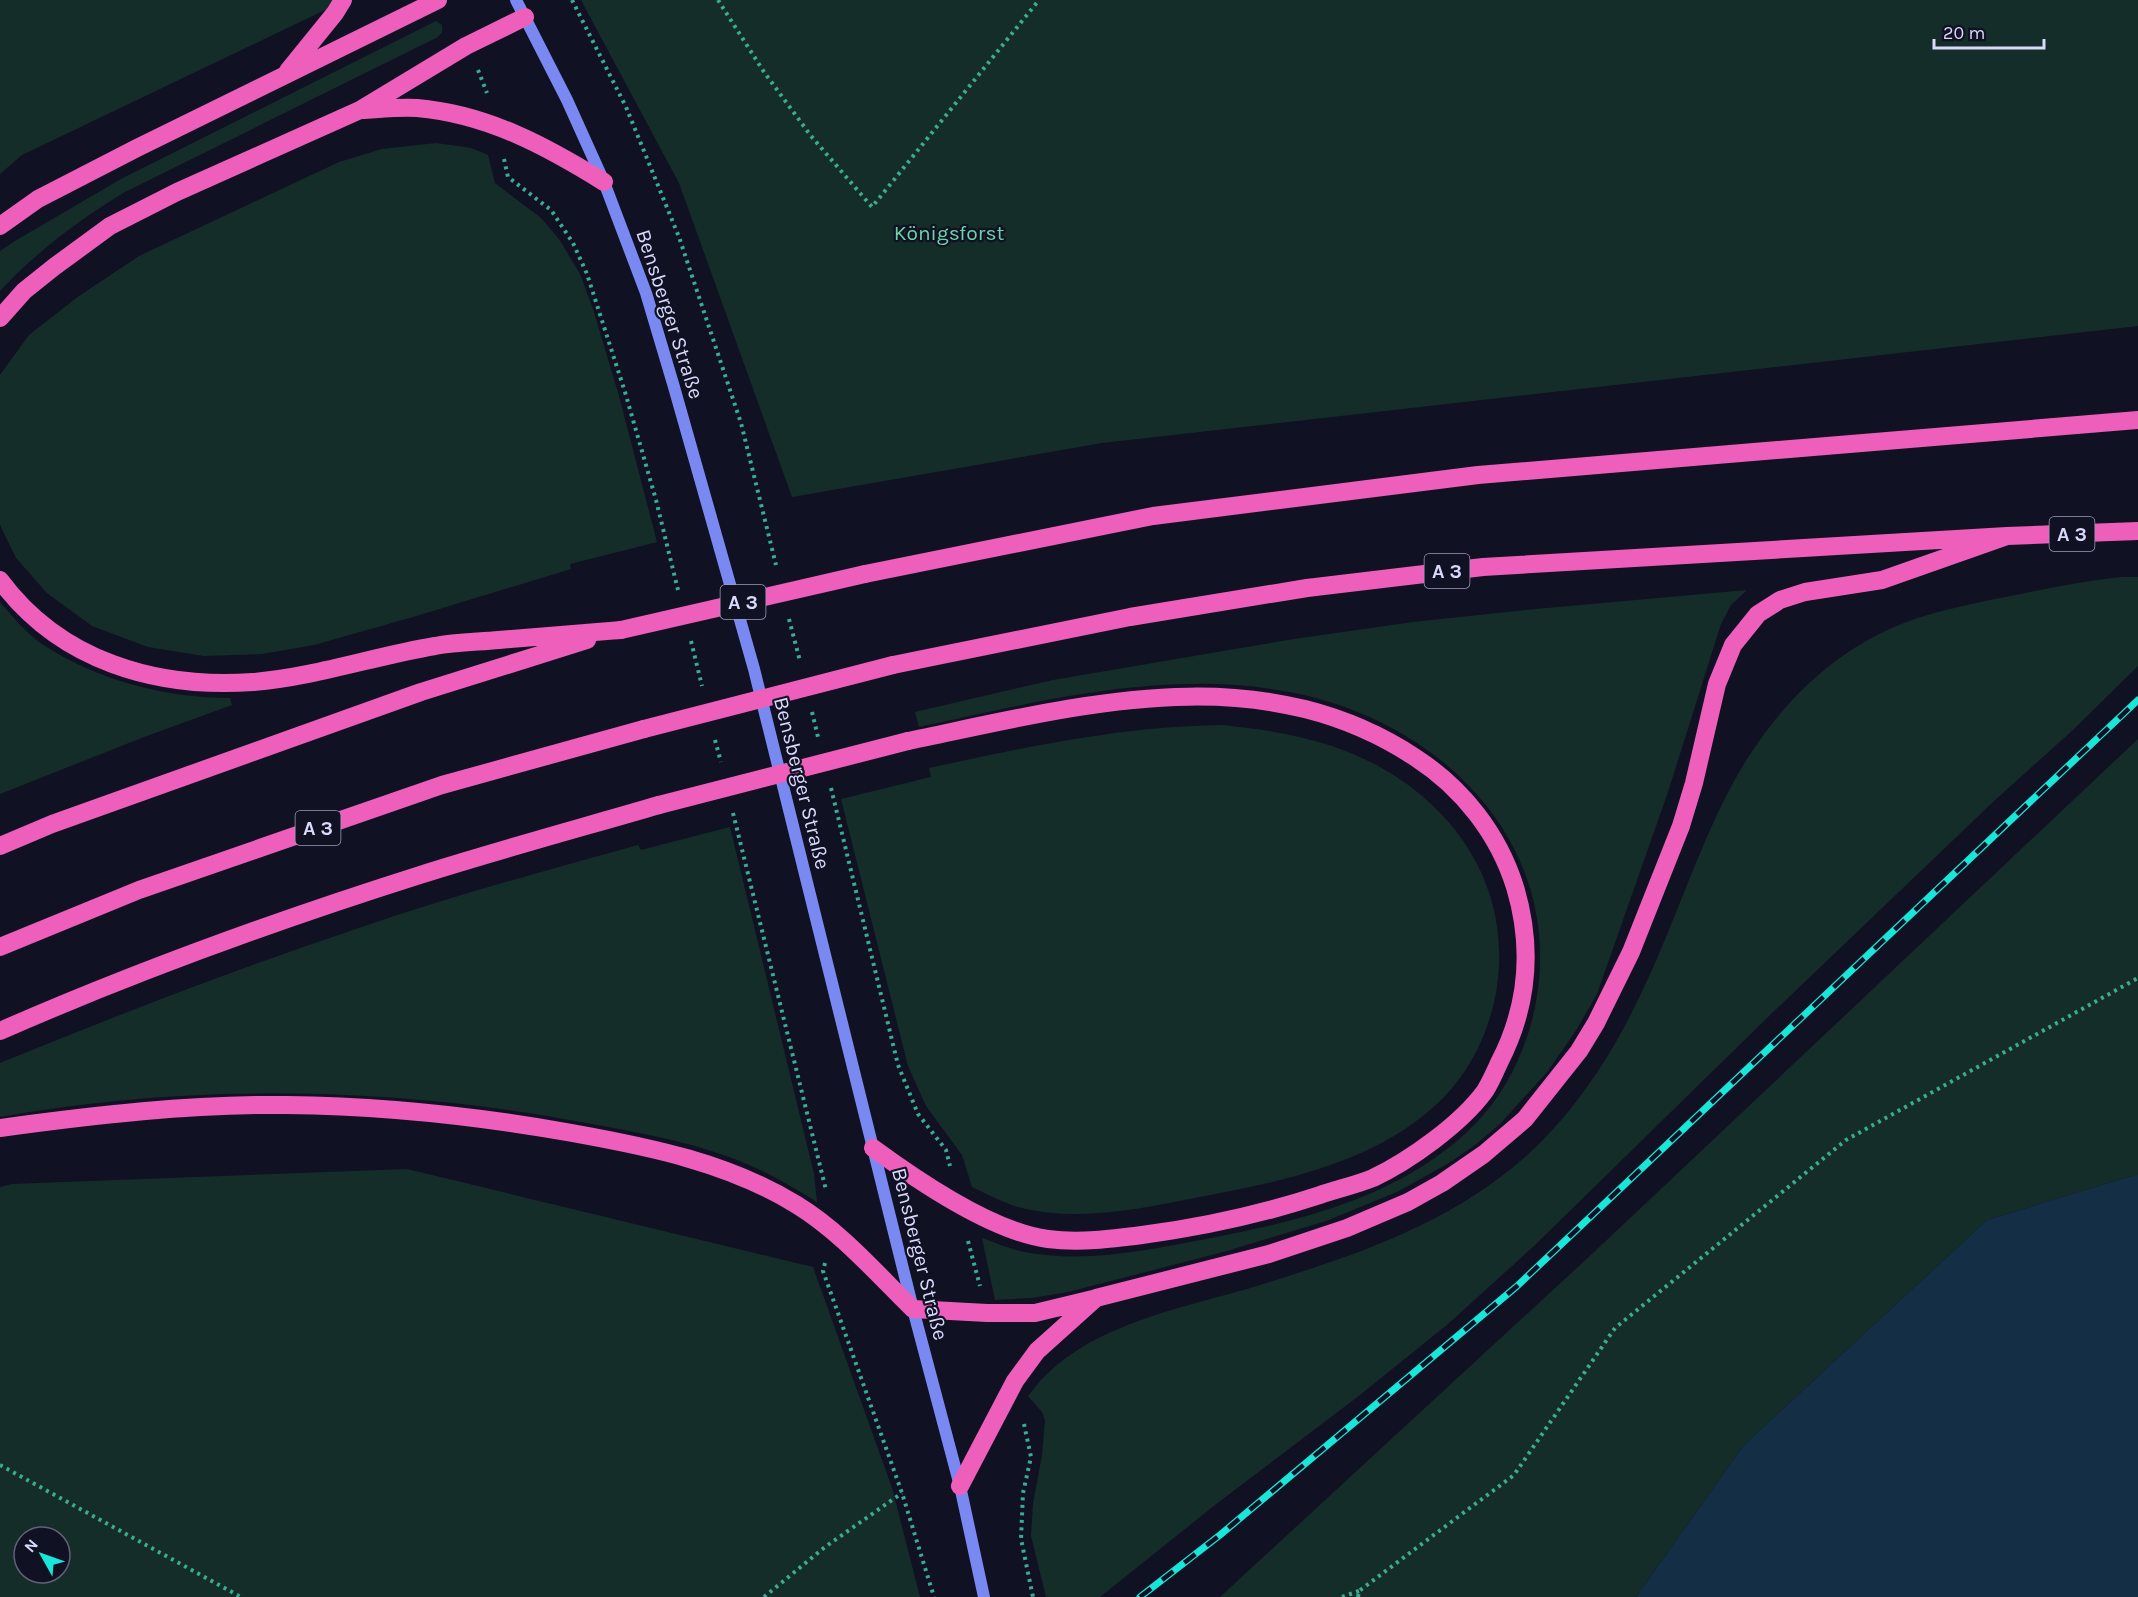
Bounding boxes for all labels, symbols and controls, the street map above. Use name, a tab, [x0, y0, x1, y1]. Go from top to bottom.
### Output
scale bar	[1934, 12, 2044, 50]
text: 20 m	[1943, 22, 1985, 44]
park label: Königsforst	[894, 221, 1004, 245]
street label: Bensberger Straße	[631, 226, 709, 402]
road number: A 3	[2050, 517, 2094, 551]
road number: A 3	[1424, 554, 1470, 588]
road number: A 3	[720, 585, 766, 619]
street label: Bensberger Straße	[769, 694, 835, 872]
road number: A 3	[296, 811, 340, 845]
street label: Bensberger Straße	[887, 1165, 953, 1343]
north arrow	[12, 1525, 72, 1585]
text: N	[20, 1535, 42, 1556]

